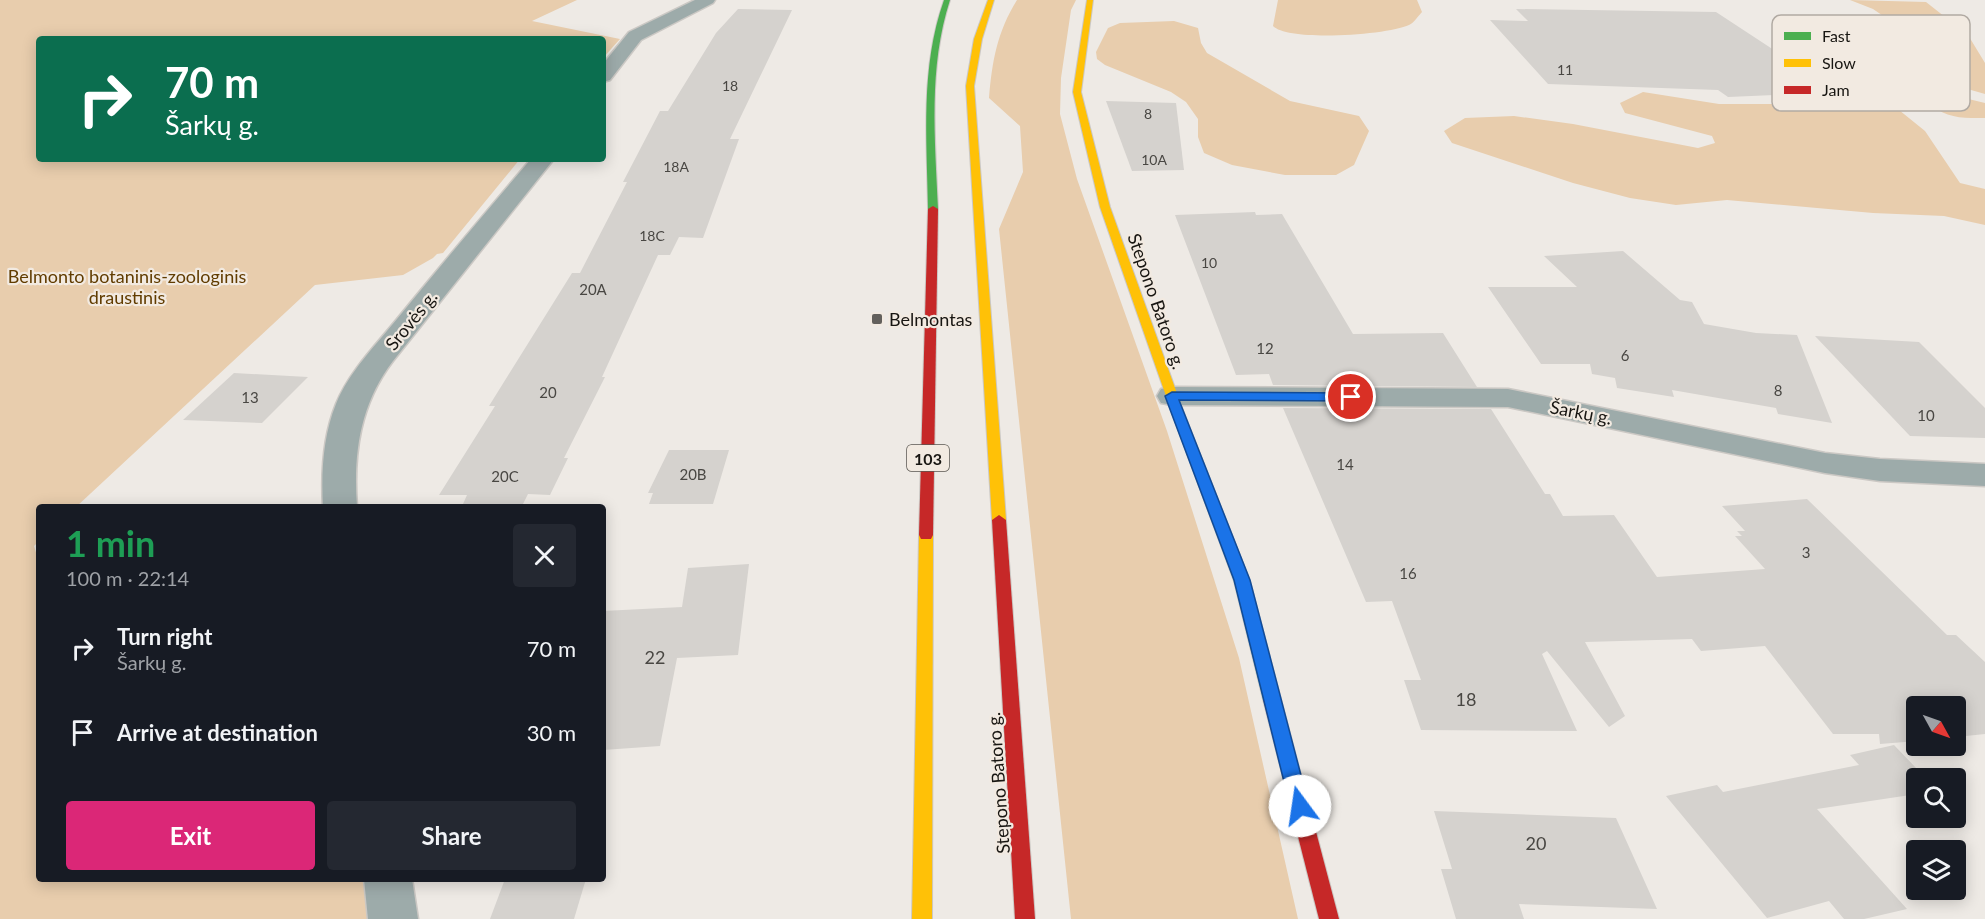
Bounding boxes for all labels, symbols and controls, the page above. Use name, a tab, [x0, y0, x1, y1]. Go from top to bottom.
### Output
legend	[1772, 15, 1970, 111]
text: Fast	[1822, 26, 1851, 45]
text: Slow	[1822, 53, 1856, 72]
text: 70 m	[165, 57, 259, 107]
icon: right	[66, 60, 144, 138]
house number: 11	[1557, 61, 1573, 78]
house number: 18	[722, 77, 738, 94]
text: Jam	[1822, 80, 1850, 99]
house number: 8	[1144, 105, 1152, 122]
text: Šarkų g.	[165, 108, 259, 141]
house number: 10A	[1141, 151, 1167, 168]
house number: 18A	[663, 158, 689, 175]
house number: 18C	[639, 227, 665, 244]
street label: Stepono Batoro g.	[1123, 230, 1191, 372]
house number: 10	[1201, 254, 1217, 271]
park label: Belmonto botaninis-zoologinis draustinis	[8, 265, 246, 308]
house number: 20A	[579, 280, 608, 298]
street label: Srovės g.	[380, 286, 442, 354]
place label: Belmontas	[889, 308, 973, 330]
marker: Belmontas	[870, 312, 884, 326]
house number: 12	[1256, 339, 1274, 357]
house number: 6	[1621, 346, 1630, 364]
pin	[1325, 371, 1376, 422]
icon: arrive	[1334, 380, 1367, 413]
house number: 8	[1774, 381, 1782, 399]
house number: 20	[539, 383, 557, 401]
house number: 13	[241, 388, 259, 406]
street label: Šarkų g.	[1548, 395, 1614, 429]
house number: 10	[1917, 406, 1935, 424]
road number: 103	[907, 445, 949, 471]
house number: 14	[1336, 455, 1354, 473]
house number: 20B	[679, 465, 707, 483]
house number: 20C	[491, 467, 519, 485]
text: 1 min	[66, 521, 155, 565]
button: close	[513, 524, 576, 587]
house number: 3	[1802, 543, 1810, 561]
house number: 16	[1399, 564, 1417, 582]
text: 100 m · 22:14	[66, 566, 189, 590]
text: Turn right	[117, 623, 212, 650]
icon: right	[66, 632, 99, 665]
text: 70 m	[527, 635, 576, 662]
house number: 22	[645, 646, 665, 668]
text: Šarkų g.	[117, 650, 186, 674]
house number: 18	[1456, 688, 1476, 710]
north arrow	[1906, 696, 1966, 756]
map controls	[1906, 696, 1966, 900]
street label: Stepono Batoro g.	[982, 711, 1014, 855]
icon: arrive	[66, 716, 99, 749]
text: Arrive at destination	[117, 719, 318, 746]
text: 30 m	[527, 719, 576, 746]
button: search	[1906, 768, 1966, 828]
position arrow	[1268, 774, 1332, 838]
button: Exit	[66, 801, 315, 870]
button: Share	[327, 801, 576, 870]
house number: 20	[1526, 832, 1546, 854]
button: layers	[1906, 840, 1966, 900]

